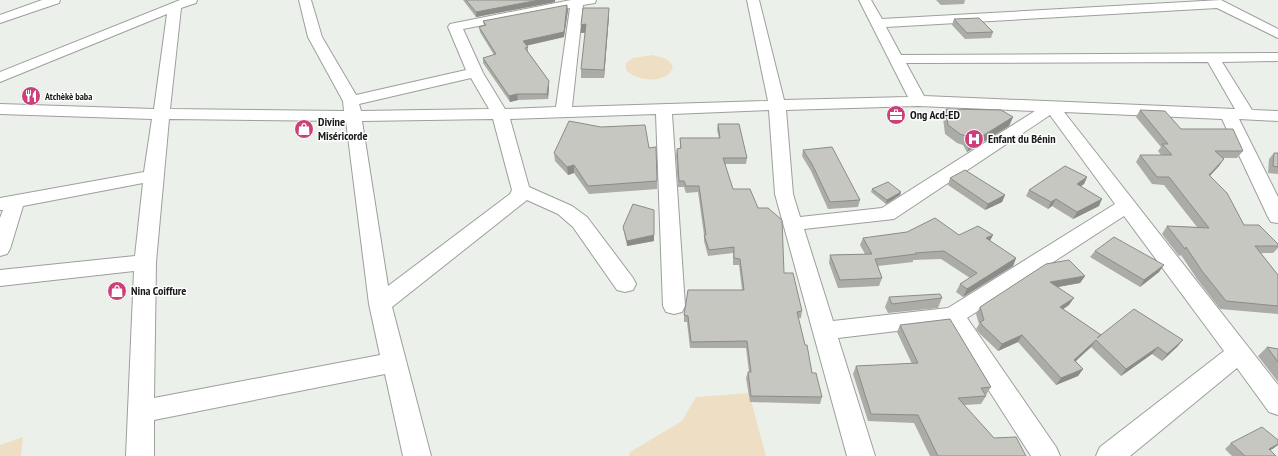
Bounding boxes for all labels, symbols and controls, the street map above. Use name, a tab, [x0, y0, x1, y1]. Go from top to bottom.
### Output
restaurant icon: Atchèkè baba	[20, 85, 42, 107]
place label: Atchèkè baba	[44, 90, 92, 103]
office icon: Ong Acd-ED	[885, 104, 907, 126]
place label: Ong Acd-ED	[910, 107, 960, 122]
place label: Divine Miséricorde	[318, 114, 368, 143]
shop icon: Divine Miséricorde	[293, 118, 315, 140]
hospital icon: Enfant du Bénin	[963, 128, 985, 150]
place label: Enfant du Bénin	[988, 131, 1056, 146]
shop icon: Nina Coiffure	[106, 280, 128, 302]
place label: Nina Coiffure	[131, 283, 186, 298]

